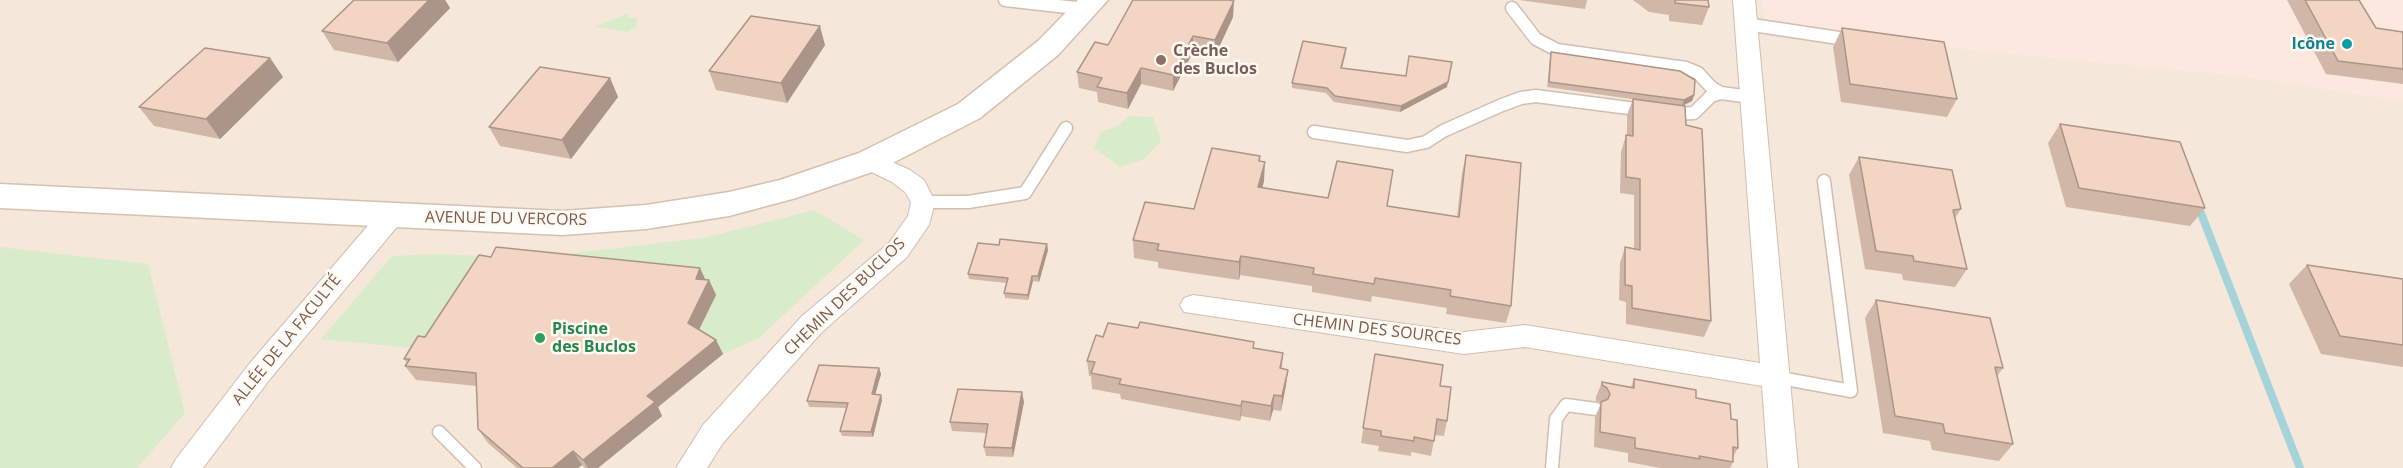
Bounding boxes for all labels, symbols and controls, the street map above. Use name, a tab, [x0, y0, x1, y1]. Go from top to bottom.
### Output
place label: Icône	[2292, 34, 2335, 54]
marker: Icône	[2340, 37, 2354, 51]
place label: Crèche des Buclos	[1173, 41, 1257, 79]
marker: Crèche des Buclos	[1154, 53, 1168, 67]
street label: AVENUE DU VERCORS	[425, 208, 587, 230]
street label: CHEMIN DES BUCLOS	[780, 234, 910, 360]
street label: ALLÉE DE LA FACULTÉ	[228, 271, 346, 409]
street label: CHEMIN DES SOURCES	[1292, 310, 1462, 350]
place label: Piscine des Buclos	[552, 319, 636, 357]
marker: Piscine des Buclos	[533, 331, 547, 345]

